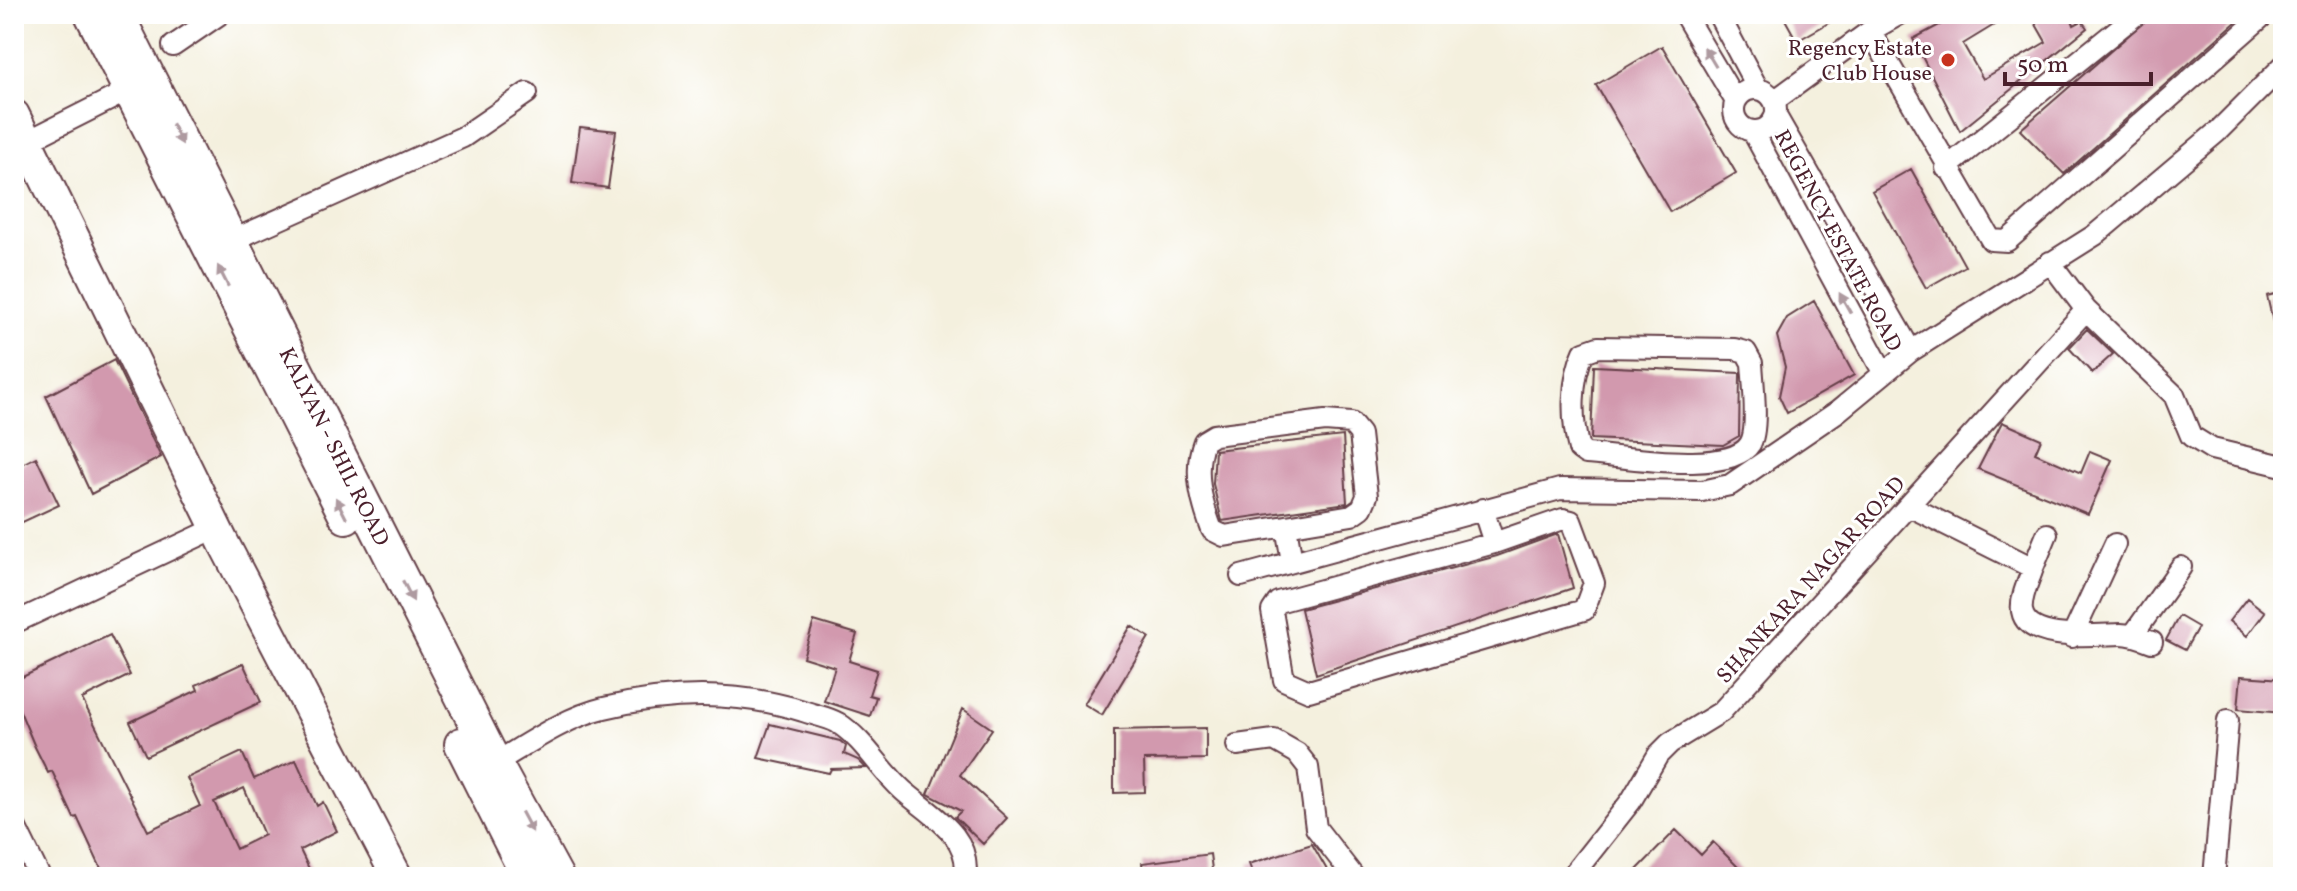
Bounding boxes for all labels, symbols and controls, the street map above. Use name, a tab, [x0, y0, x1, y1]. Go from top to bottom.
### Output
place label: Regency Estate Club House	[1788, 34, 1932, 90]
scale bar	[2005, 36, 2151, 86]
one-way arrow	[1703, 46, 1717, 68]
text: 50 m	[2017, 49, 2069, 83]
marker: Regency Estate Club House	[1939, 51, 1957, 69]
one-way arrow	[171, 122, 184, 145]
street label: REGENCY ESTATE ROAD	[1765, 125, 1909, 358]
one-way arrow	[217, 264, 230, 287]
one-way arrow	[1838, 292, 1852, 315]
street label: KALYAN - SHIL ROAD	[270, 343, 396, 552]
street label: SHANKARA NAGAR ROAD	[1710, 470, 1914, 691]
one-way arrow	[334, 496, 348, 519]
one-way arrow	[401, 579, 415, 602]
one-way arrow	[520, 811, 534, 833]

